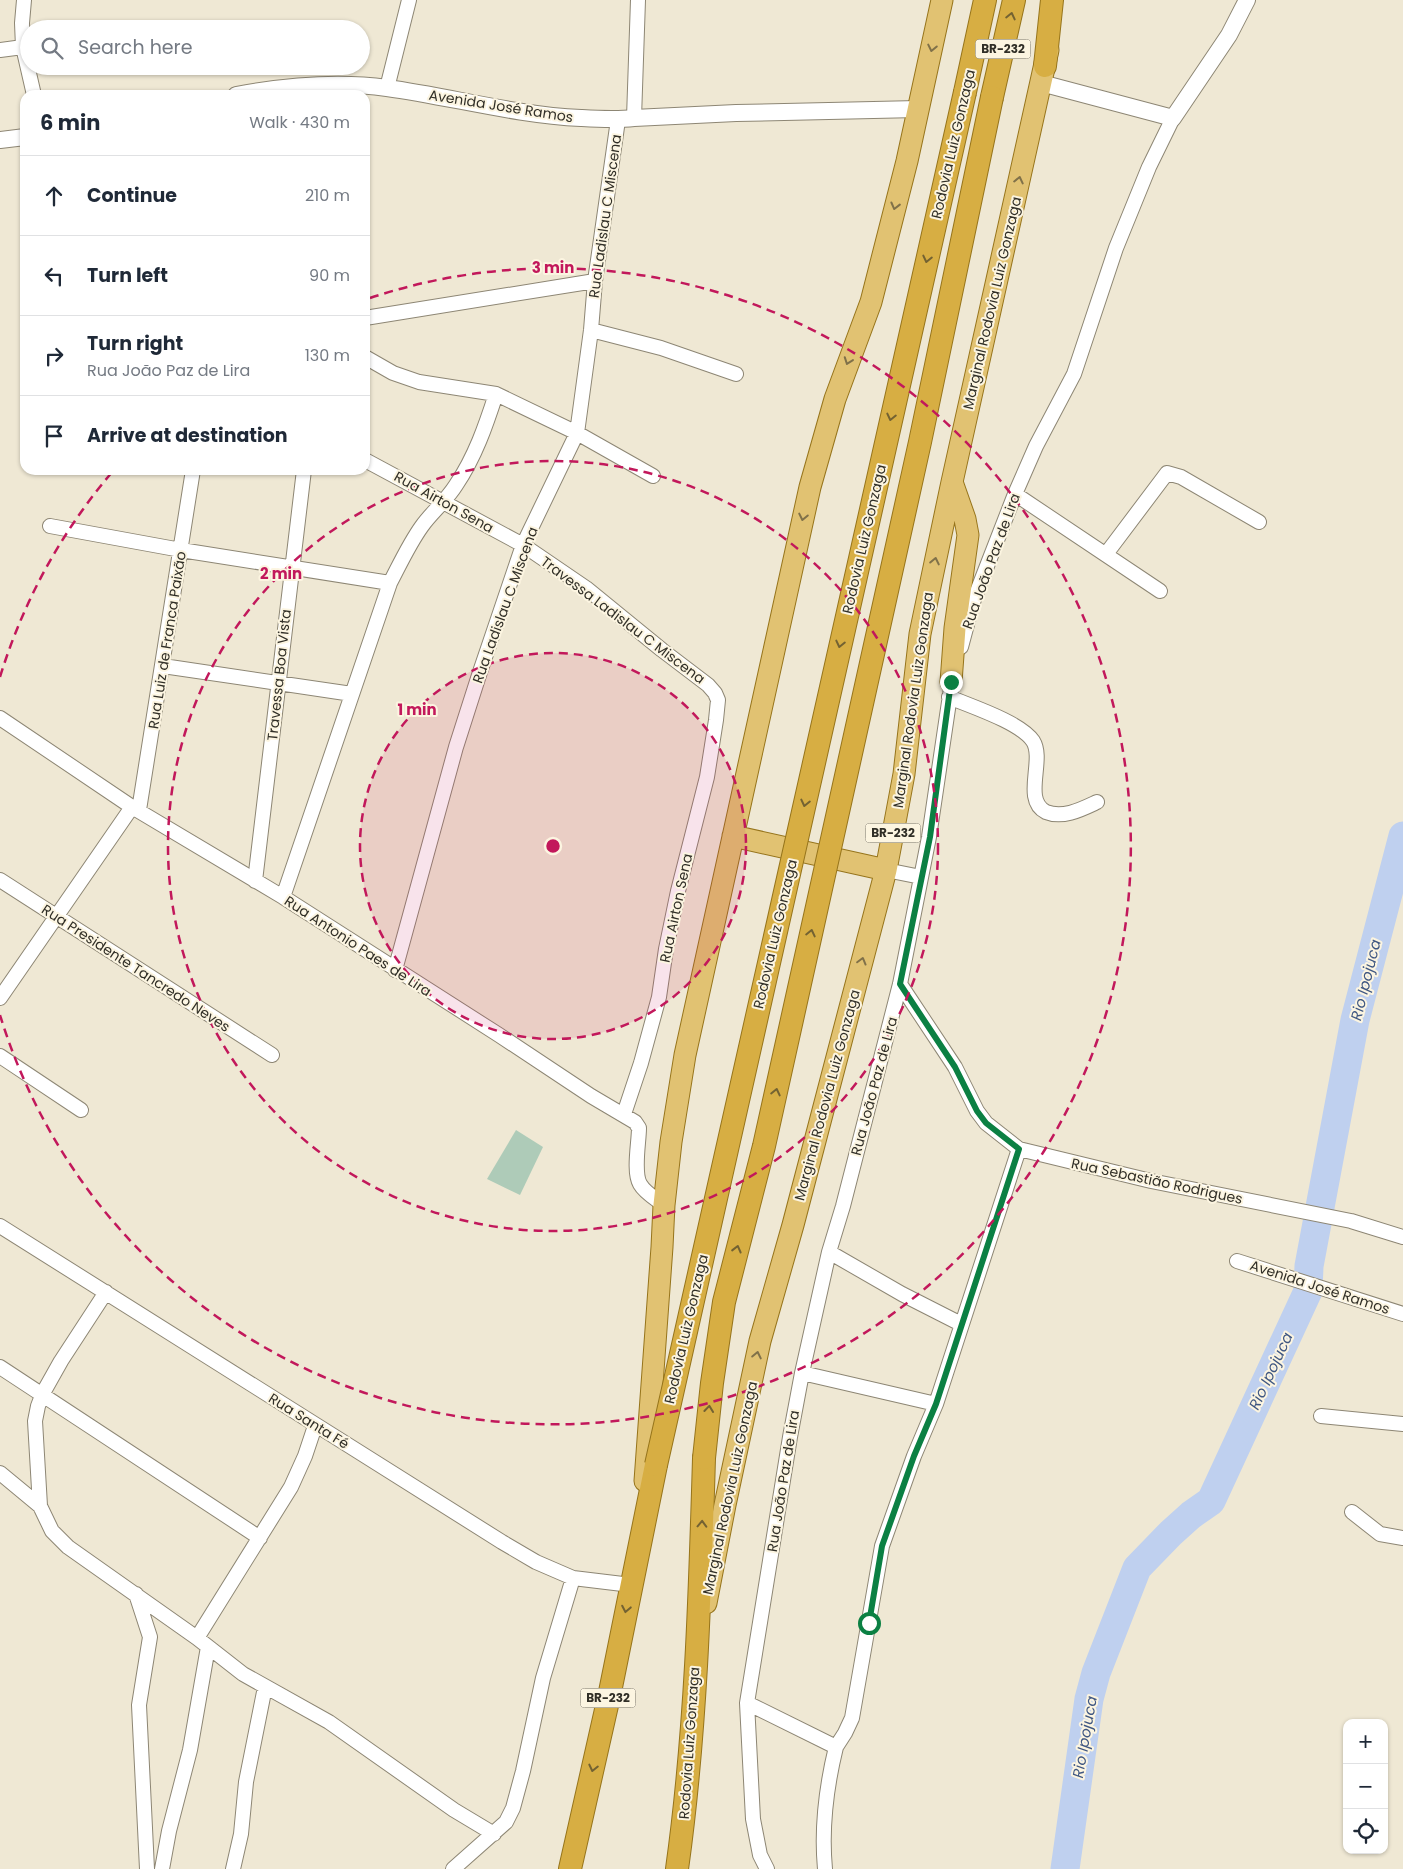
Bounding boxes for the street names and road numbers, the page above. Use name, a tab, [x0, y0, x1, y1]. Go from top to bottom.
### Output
road number: BR-232	[976, 40, 1030, 59]
street label: Rodovia Luiz Gonzaga	[926, 67, 980, 221]
street label: Avenida José Ramos	[427, 85, 575, 127]
street label: Rua Ladislau C Miscena	[584, 133, 626, 299]
street label: Marginal Rodovia Luiz Gonzaga	[958, 195, 1026, 411]
street label: Rodovia Luiz Gonzaga	[837, 462, 891, 616]
street label: Rua Airton Sena	[391, 466, 497, 538]
street label: Rua João Paz de Lira	[957, 490, 1025, 632]
street label: Rua Ladislau C Miscena	[467, 524, 543, 686]
street label: Rua Luiz de Franca Paixão	[143, 550, 191, 730]
street label: Travessa Ladislau C Miscena	[537, 552, 709, 688]
street label: Marginal Rodovia Luiz Gonzaga	[888, 591, 938, 809]
street label: Travessa Boa Vista	[262, 608, 296, 742]
road number: BR-232	[866, 824, 920, 842]
street label: Rua Airton Sena	[655, 852, 697, 964]
street label: Rodovia Luiz Gonzaga	[748, 857, 802, 1011]
street label: Rua Antonio Paes de Lira	[281, 891, 435, 1001]
street label: Rua Presidente Tancredo Neves	[38, 899, 234, 1037]
street label: Marginal Rodovia Luiz Gonzaga	[789, 987, 865, 1203]
street label: Rua João Paz de Lira	[846, 1014, 902, 1158]
street label: Rua Sebastião Rodrigues	[1070, 1153, 1244, 1209]
street label: Rodovia Luiz Gonzaga	[659, 1252, 713, 1406]
street label: Avenida José Ramos	[1248, 1255, 1392, 1319]
street label: Marginal Rodovia Luiz Gonzaga	[698, 1379, 762, 1597]
street label: Rua Santa Fé	[265, 1388, 353, 1454]
street label: Rua João Paz de Lira	[762, 1409, 804, 1553]
street label: Rodovia Luiz Gonzaga	[674, 1666, 704, 1820]
road number: BR-232	[580, 1689, 636, 1708]

